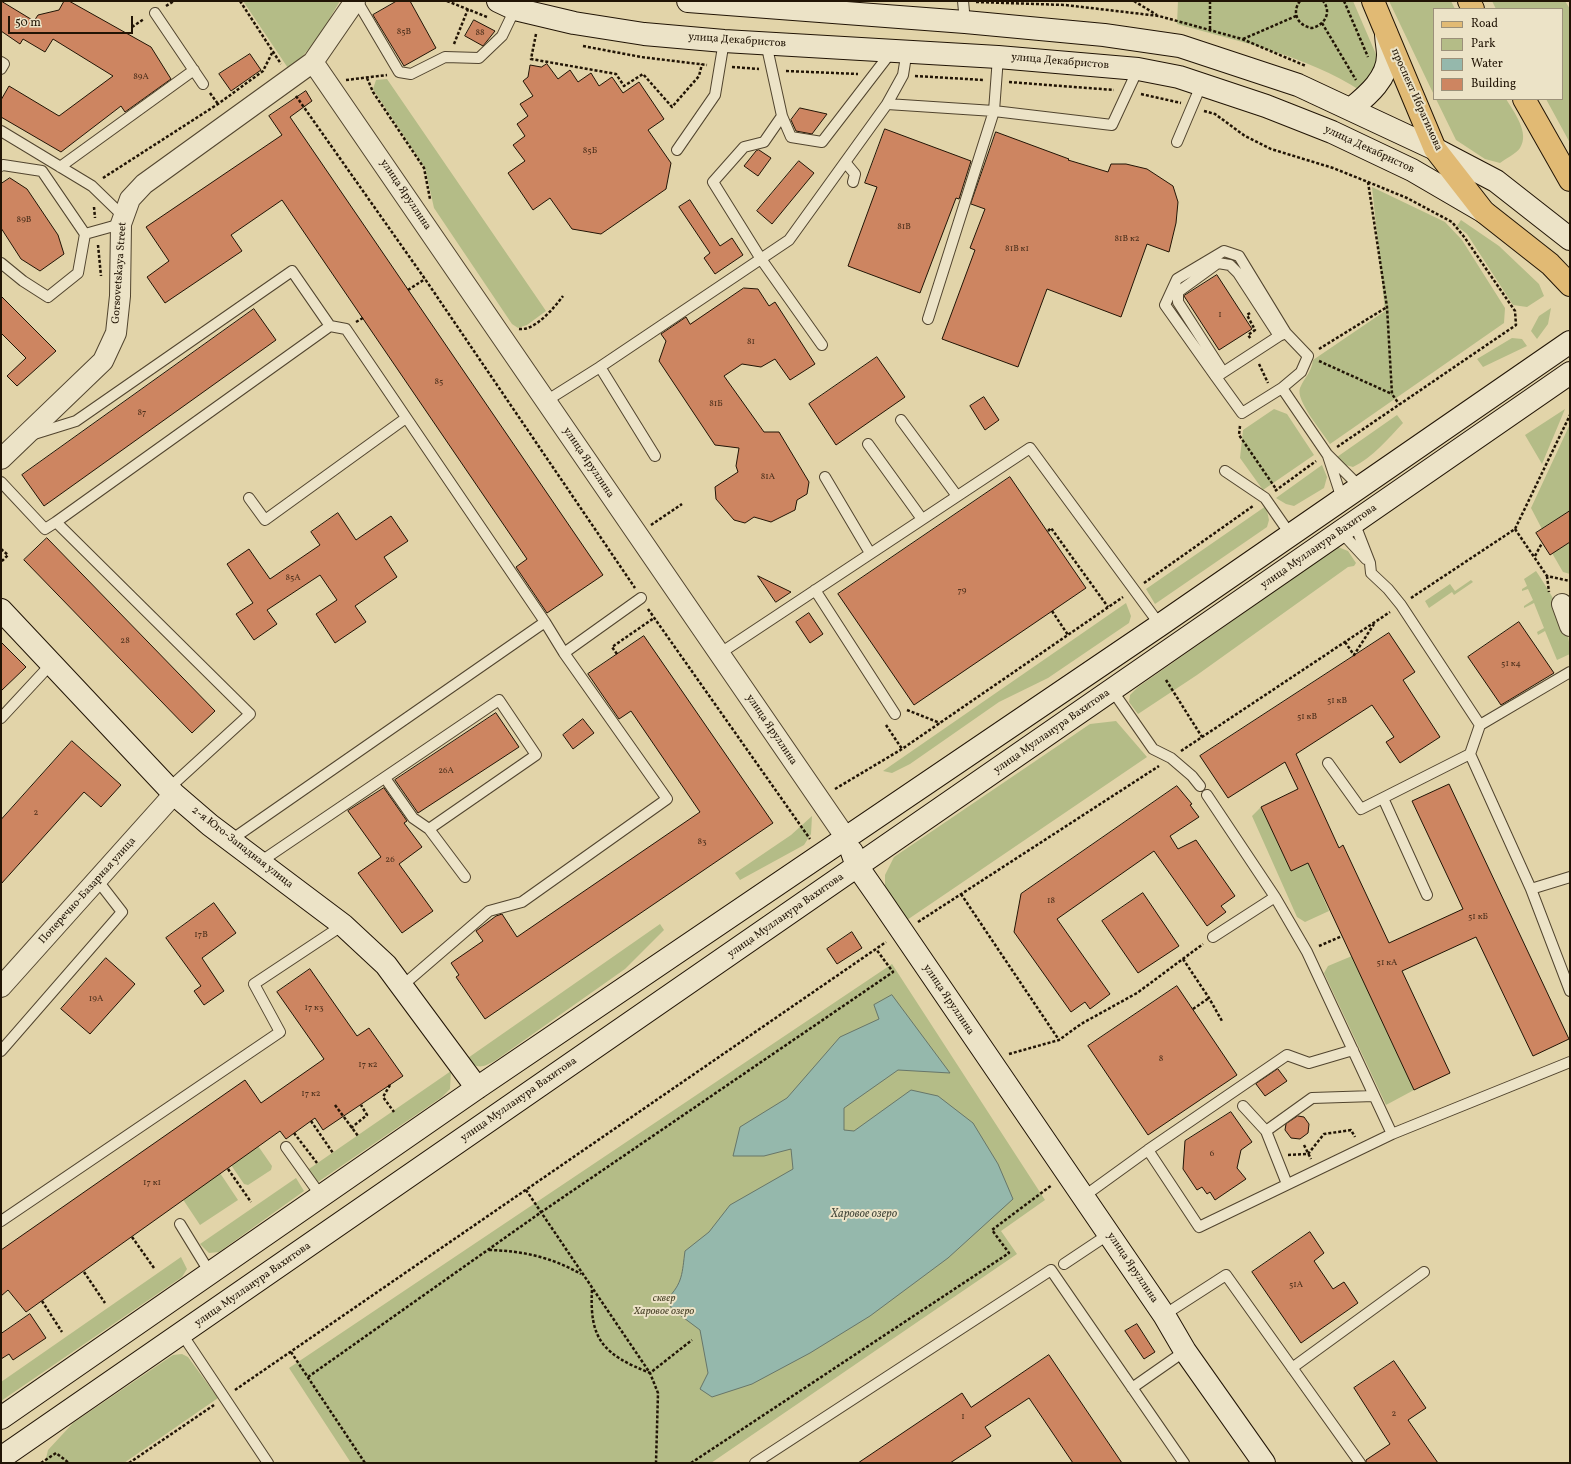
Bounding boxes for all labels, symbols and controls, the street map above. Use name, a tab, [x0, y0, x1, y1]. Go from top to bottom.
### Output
scale bar	[10, 8, 135, 34]
legend	[1433, 8, 1563, 100]
text: 50 m	[15, 15, 41, 31]
text: Road	[1471, 16, 1498, 32]
house number: 85В	[397, 27, 411, 37]
house number: 88	[475, 28, 485, 38]
street label: улица Декабристов	[688, 31, 786, 51]
text: Park	[1471, 36, 1496, 52]
street label: проспект Ибрагимова	[1387, 47, 1445, 153]
street label: улица Декабристов	[1011, 51, 1109, 73]
text: Water	[1471, 56, 1503, 72]
house number: 89А	[133, 72, 149, 82]
text: Building	[1471, 76, 1516, 92]
street label: улица Декабристов	[1322, 123, 1416, 177]
house number: 85Б	[583, 146, 597, 156]
street label: улица Яруллина	[376, 157, 434, 233]
house number: 89В	[17, 215, 31, 225]
street label: Gorsovetskaya Street	[110, 222, 130, 324]
house number: 81В	[897, 222, 911, 232]
house number: 81В к2	[1114, 234, 1140, 244]
house number: 81В к1	[1005, 244, 1029, 254]
house number: 1	[1218, 310, 1222, 320]
house number: 81	[747, 337, 755, 347]
house number: 85	[435, 377, 443, 387]
house number: 81Б	[709, 399, 723, 409]
house number: 87	[138, 408, 146, 418]
street label: улица Яруллина	[559, 425, 617, 501]
house number: 81А	[761, 472, 775, 482]
street label: улица Мулланура Вахитова	[1258, 502, 1380, 592]
house number: 85А	[285, 573, 301, 583]
house number: 79	[958, 586, 966, 596]
house number: 28	[120, 636, 130, 646]
house number: 51 к4	[1501, 659, 1521, 669]
street label: улица Мулланура Вахитова	[991, 687, 1113, 777]
street label: улица Яруллина	[742, 692, 800, 768]
house number: 51 кВ	[1327, 696, 1347, 706]
house number: 51 кВ	[1297, 712, 1317, 722]
house number: 26А	[438, 766, 454, 776]
street label: 2-я Юго-Западная улица	[189, 804, 295, 892]
house number: 2	[34, 808, 38, 818]
street label: Поперечно-Базарная улица	[37, 835, 139, 947]
house number: 83	[697, 837, 707, 847]
house number: 26	[385, 855, 395, 865]
street label: улица Мулланура Вахитова	[725, 871, 847, 961]
house number: 18	[1047, 896, 1055, 906]
house number: 51 кБ	[1468, 912, 1488, 922]
house number: 17В	[194, 930, 208, 940]
house number: 51 кА	[1377, 958, 1397, 968]
street label: улица Яруллина	[919, 962, 977, 1038]
house number: 19А	[89, 994, 103, 1004]
house number: 17 к3	[304, 1003, 324, 1013]
house number: 8	[1159, 1054, 1163, 1064]
street label: улица Мулланура Вахитова	[458, 1055, 580, 1145]
house number: 17 к2	[358, 1060, 378, 1070]
house number: 17 к2	[301, 1089, 321, 1099]
house number: 6	[1210, 1149, 1214, 1159]
house number: 17 к1	[143, 1178, 161, 1188]
water label: Харовое озеро	[831, 1208, 897, 1222]
street label: улица Яруллина	[1103, 1230, 1161, 1306]
street label: улица Мулланура Вахитова	[192, 1240, 314, 1330]
house number: 51А	[1289, 1280, 1303, 1290]
park label: сквер Харовое озеро	[634, 1292, 694, 1318]
house number: 2	[1392, 1409, 1396, 1419]
house number: 1	[961, 1412, 965, 1422]

